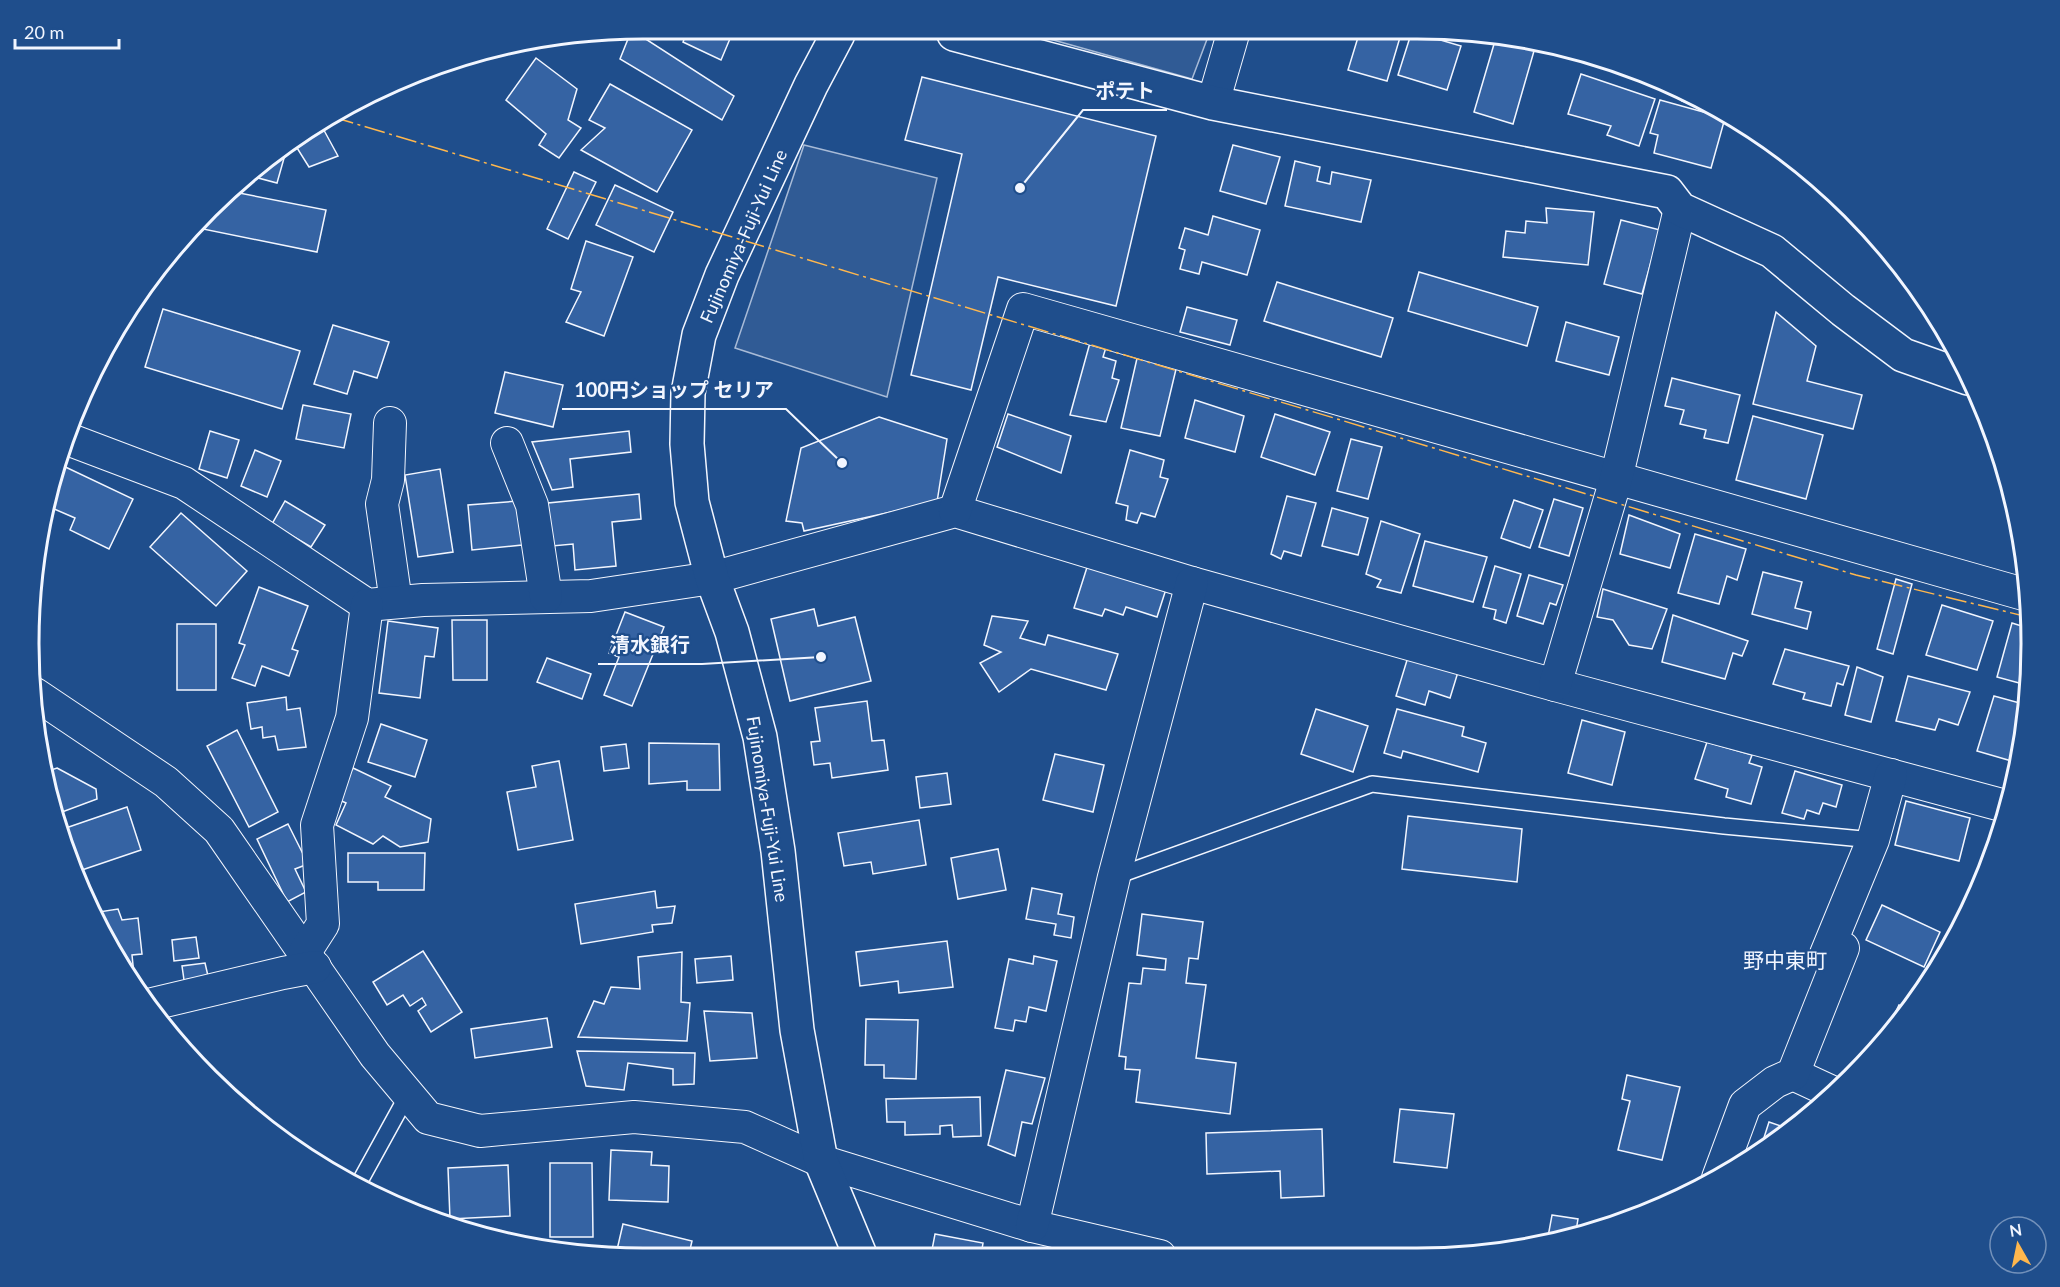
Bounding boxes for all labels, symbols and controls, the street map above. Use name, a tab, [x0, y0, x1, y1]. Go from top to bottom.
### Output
scale bar	[15, 12, 118, 50]
text: 20 m	[24, 21, 64, 43]
callout: ポテト	[1083, 72, 1167, 110]
text: ポテト	[1095, 78, 1155, 102]
street label: Fujinomiya-Fuji-Yui Line	[695, 146, 791, 326]
callout: 100円ショップ セリア	[562, 371, 786, 409]
text: 100円ショップ セリア	[574, 377, 774, 401]
callout: 清水銀行	[598, 626, 702, 664]
text: 清水銀行	[610, 632, 690, 656]
street label: Fujinomiya-Fuji-Yui Line	[742, 715, 794, 903]
district label: 野中東町	[1743, 947, 1827, 972]
north arrow	[1988, 1215, 2048, 1275]
text: N	[2008, 1219, 2023, 1240]

